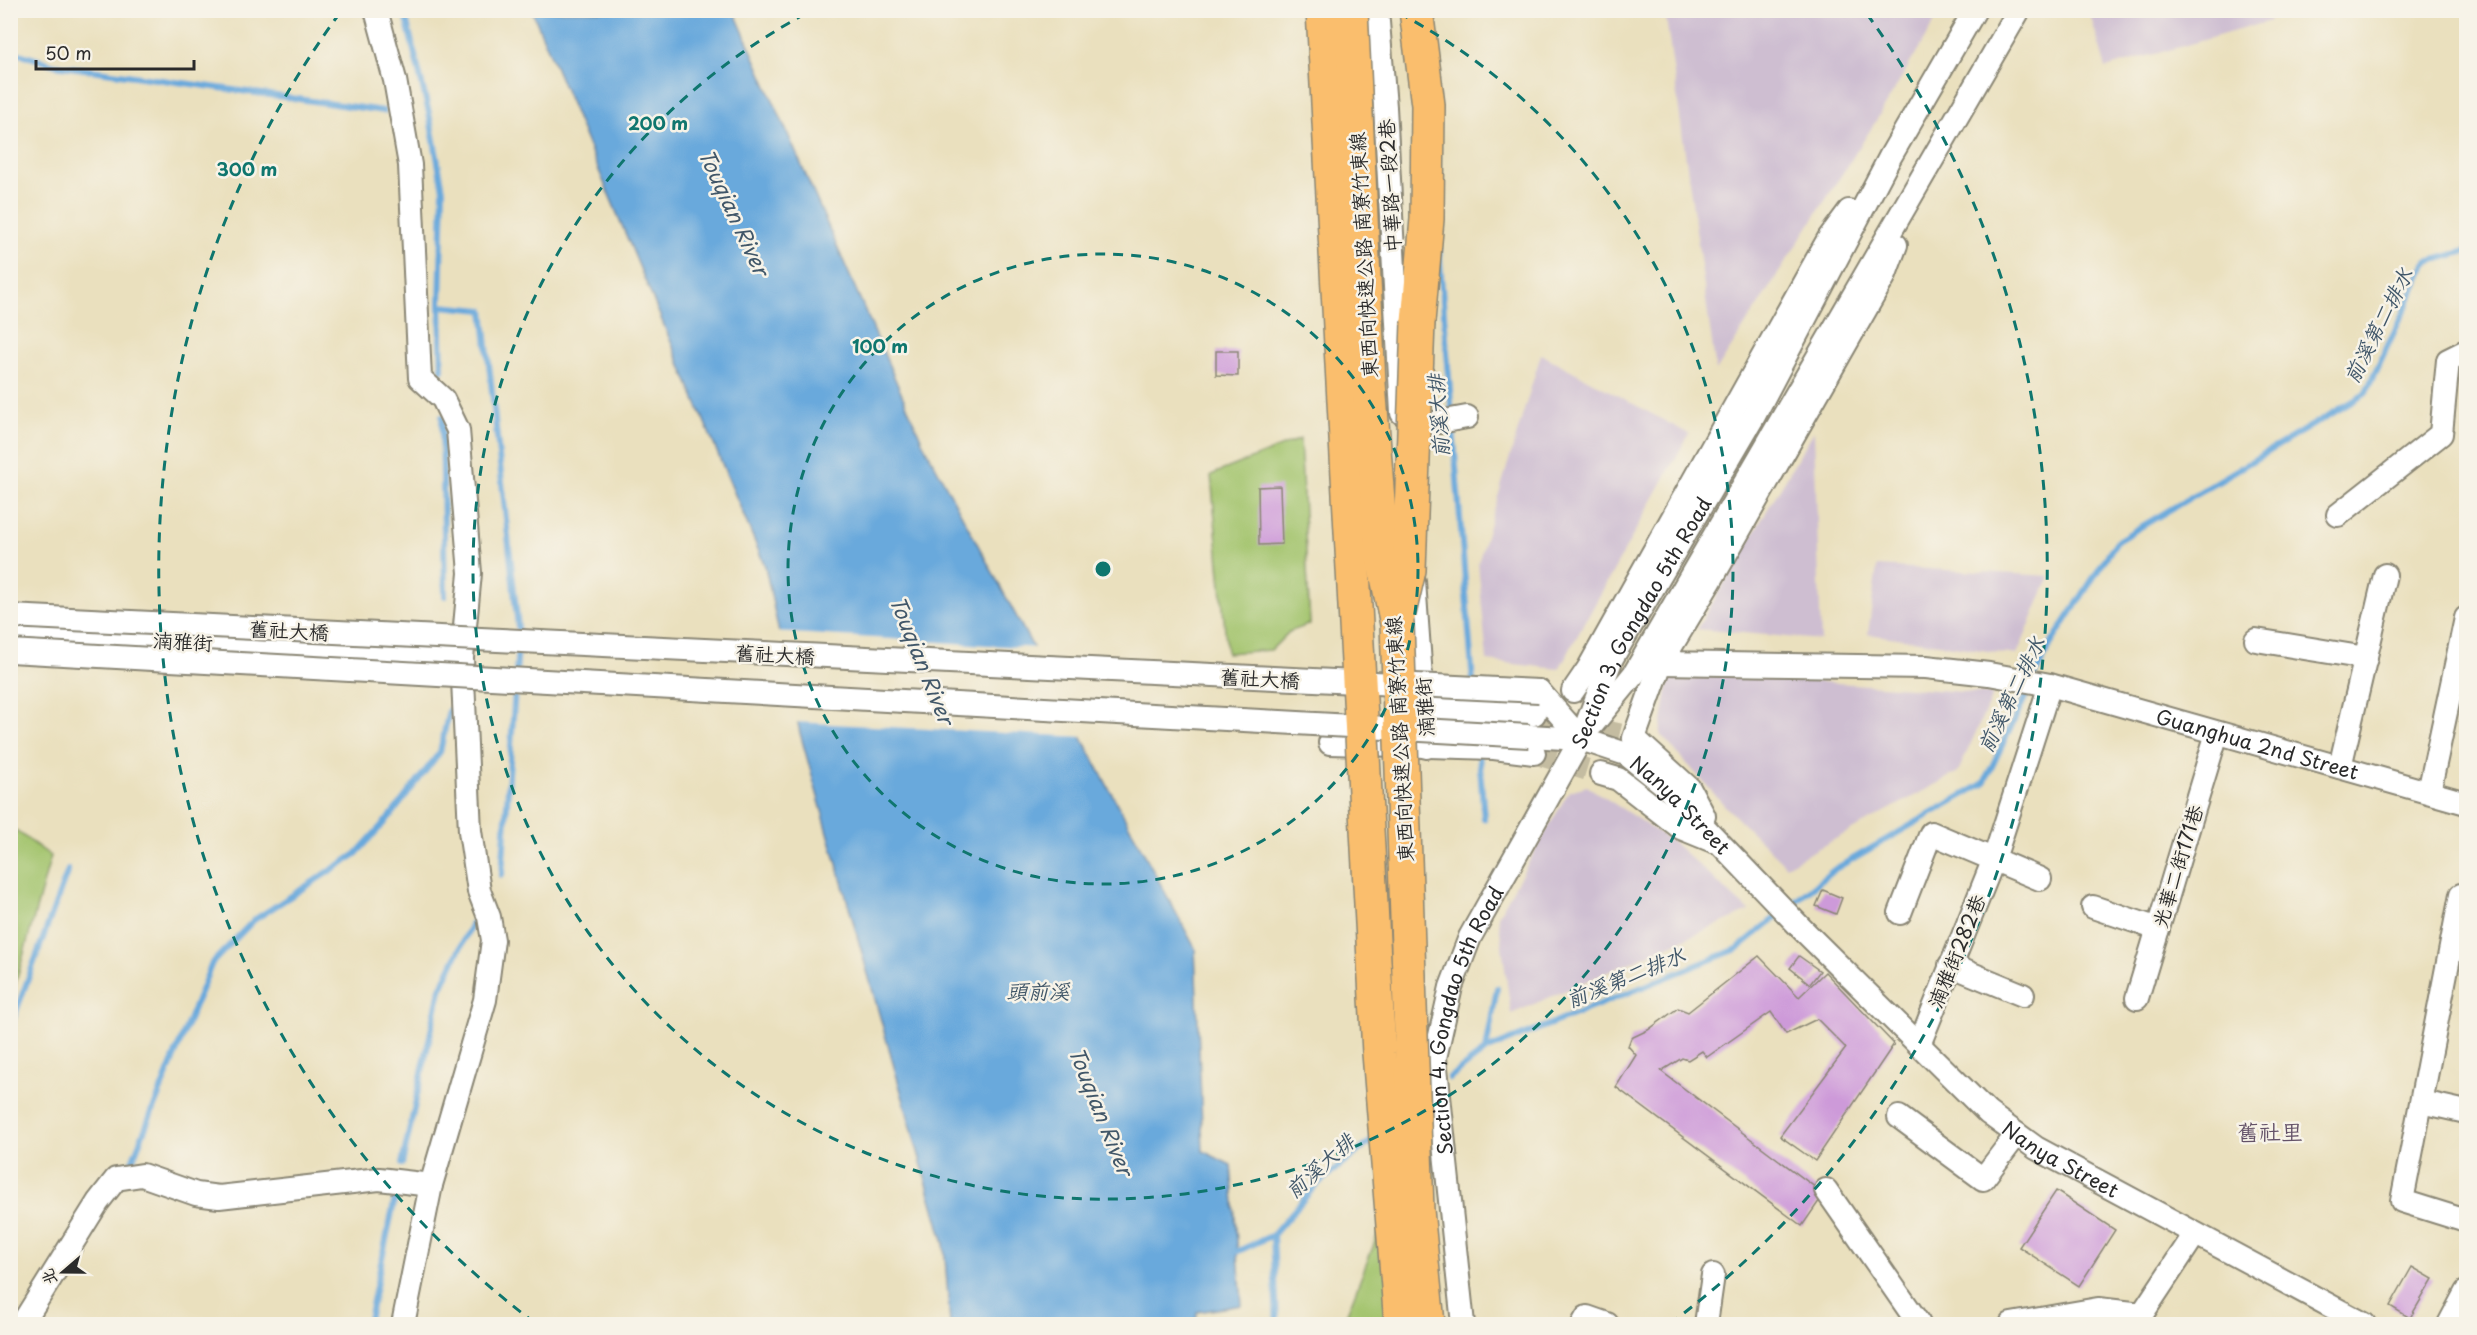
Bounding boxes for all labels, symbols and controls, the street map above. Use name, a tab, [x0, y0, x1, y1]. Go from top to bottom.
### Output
scale bar	[36, 33, 194, 71]
text: 50 m	[45, 39, 92, 66]
text: 200 m	[628, 109, 688, 136]
street label: 中華路一段2巷	[1370, 117, 1407, 254]
street label: 東西向快速公路 南寮竹東線	[1342, 131, 1384, 379]
water label: Touqian River	[692, 144, 780, 283]
text: 300 m	[217, 155, 277, 182]
water label: 前溪第二排水	[2334, 261, 2420, 388]
text: 100 m	[852, 332, 908, 359]
water label: 前溪大排	[1418, 371, 1456, 459]
street label: Section 3, Gongdao 5th Road	[1564, 491, 1718, 754]
centre of rings	[1093, 559, 1113, 579]
water label: Touqian River	[883, 591, 965, 732]
street label: 舊社大橋	[248, 613, 330, 647]
street label: 東西向快速公路 南寮竹東線	[1378, 615, 1420, 863]
street label: 湳雅街	[152, 624, 214, 658]
water label: 前溪第二排水	[1968, 629, 2052, 758]
street label: 舊社大橋	[734, 637, 816, 671]
street label: 舊社大橋	[1219, 661, 1301, 695]
street label: 湳雅街	[1407, 676, 1441, 738]
street label: Guanghua 2nd Street	[2153, 701, 2362, 787]
street label: Nanya Street	[1624, 748, 1738, 861]
street label: 光華二街171巷	[2144, 800, 2210, 931]
street label: Section 4, Gongdao 5th Road	[1420, 880, 1511, 1157]
street label: 湳雅街282巷	[1920, 889, 1993, 1012]
water label: 前溪第二排水	[1561, 937, 1690, 1014]
water label: 頭前溪	[1007, 974, 1070, 1006]
water label: Touqian River	[1062, 1042, 1144, 1183]
street label: Nanya Street	[1996, 1113, 2124, 1205]
district label: 舊社里	[2237, 1114, 2303, 1147]
water label: 前溪大排	[1277, 1124, 1362, 1205]
north arrow	[33, 1242, 93, 1302]
text: 北	[34, 1266, 62, 1289]

